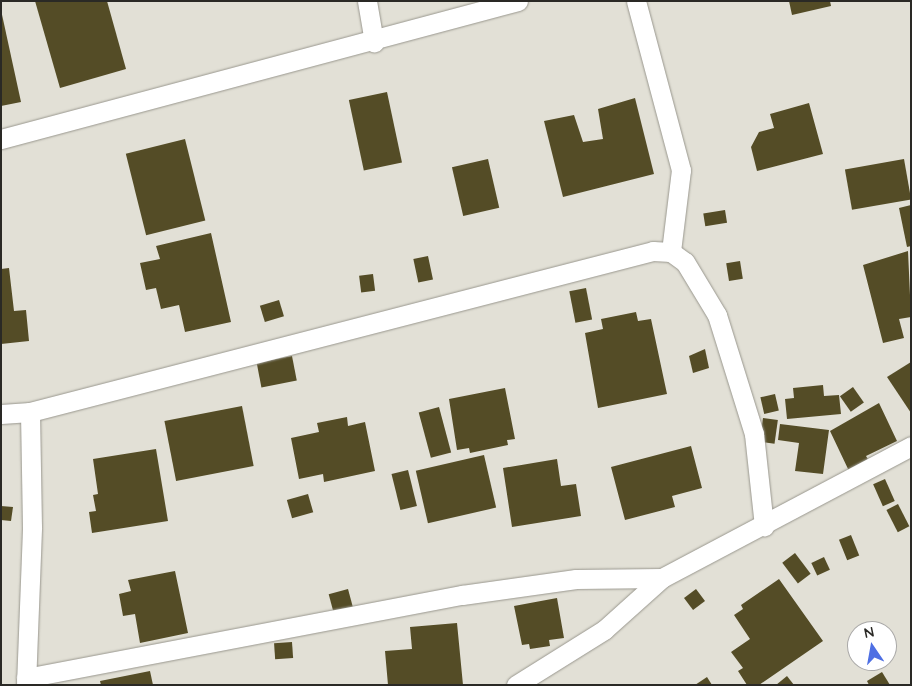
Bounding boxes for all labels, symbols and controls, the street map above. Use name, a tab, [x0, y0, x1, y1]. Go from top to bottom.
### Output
north arrow	[847, 621, 897, 671]
text: N	[862, 622, 876, 642]

